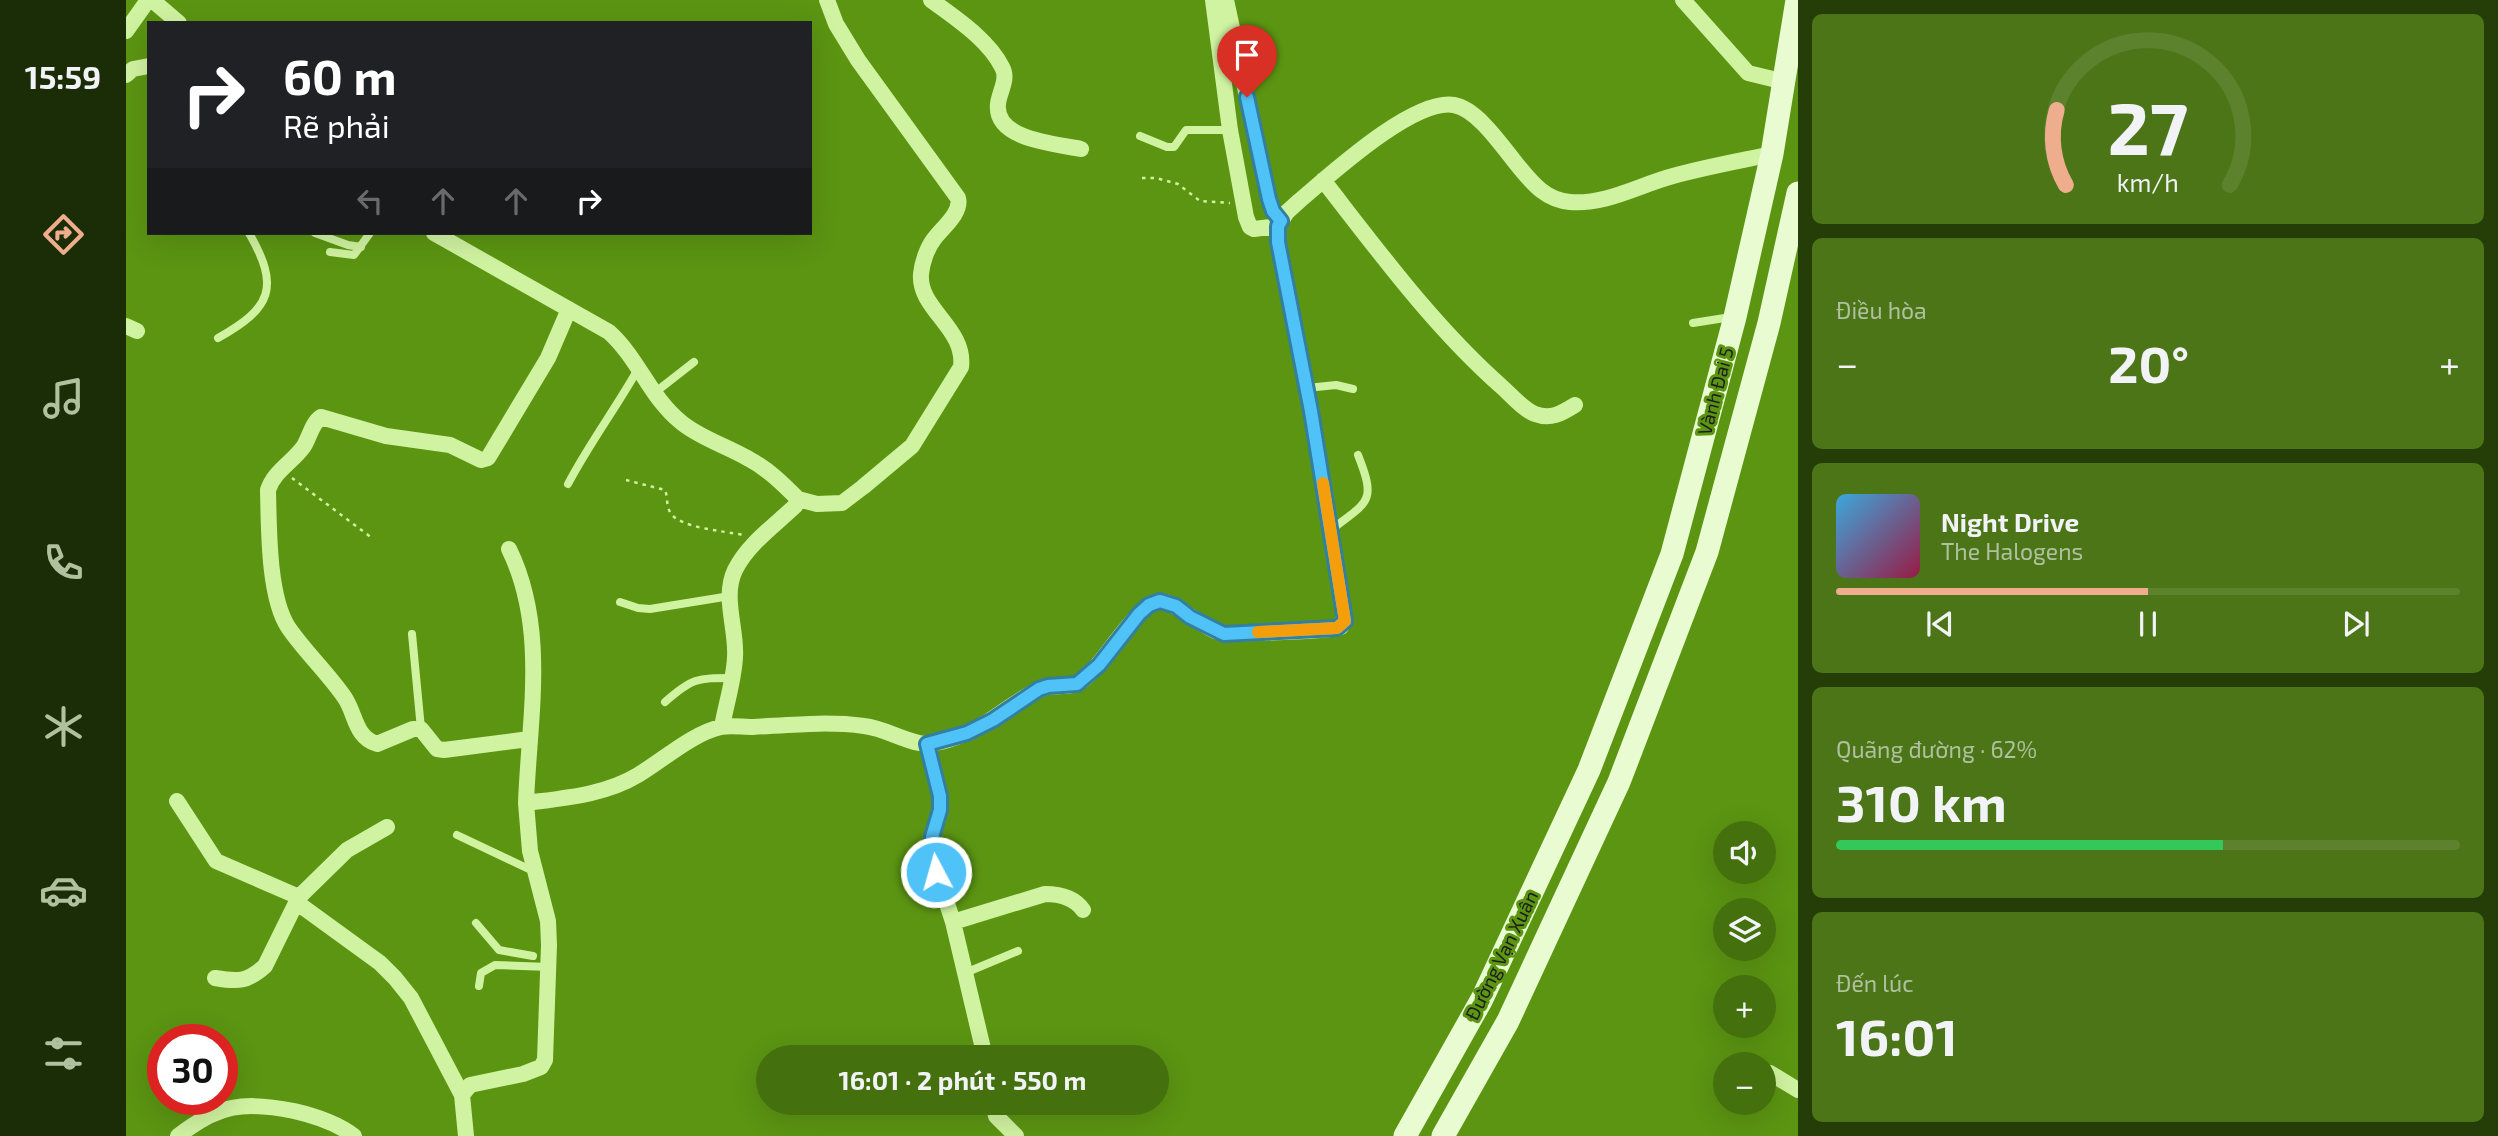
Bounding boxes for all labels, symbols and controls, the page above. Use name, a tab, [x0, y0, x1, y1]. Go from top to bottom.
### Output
pin	[1217, 25, 1277, 97]
icon: arrive	[1228, 36, 1266, 74]
text: 60 m	[283, 46, 397, 105]
icon: right	[168, 49, 259, 140]
text: 15:59	[25, 57, 101, 95]
text: 27	[2108, 83, 2188, 171]
text: Rẽ phải	[283, 106, 390, 144]
text: km/h	[2117, 167, 2179, 197]
icon: left	[351, 182, 389, 220]
icon: ahead	[424, 182, 462, 220]
icon: ahead	[497, 182, 535, 220]
icon: right	[570, 182, 608, 220]
icon: directions	[39, 210, 88, 259]
text: Điều hòa	[1836, 296, 1927, 324]
text: 20°	[2108, 331, 2189, 393]
text: −	[1836, 340, 1858, 386]
text: +	[2439, 340, 2460, 386]
street label: Vành Đai 5	[1692, 345, 1738, 437]
icon: music	[39, 374, 88, 423]
text: Night Drive	[1941, 506, 2079, 537]
text: The Halogens	[1941, 537, 2083, 565]
icon: phone	[39, 538, 88, 587]
icon: previous	[1921, 605, 1959, 643]
icon: pause	[2129, 605, 2167, 643]
icon: next	[2337, 605, 2375, 643]
icon: climate	[39, 702, 88, 751]
text: Quãng đường · 62%	[1836, 735, 2037, 763]
text: 310 km	[1836, 770, 2007, 832]
map controls	[1713, 821, 1776, 1115]
button: sound	[1713, 821, 1776, 884]
position arrow	[899, 835, 973, 909]
icon: car	[39, 866, 88, 915]
street label: Đường Vạn Xuân	[1460, 887, 1542, 1023]
button: layers	[1713, 898, 1776, 961]
text: Đến lúc	[1836, 969, 1913, 997]
button: +	[1713, 975, 1776, 1038]
text: 16:01	[1836, 1004, 1958, 1066]
speed limit sign: 30	[147, 1024, 238, 1115]
icon: filters	[39, 1029, 88, 1078]
button: −	[1713, 1052, 1776, 1115]
text: 16:01 · 2 phút · 550 m	[838, 1064, 1087, 1095]

